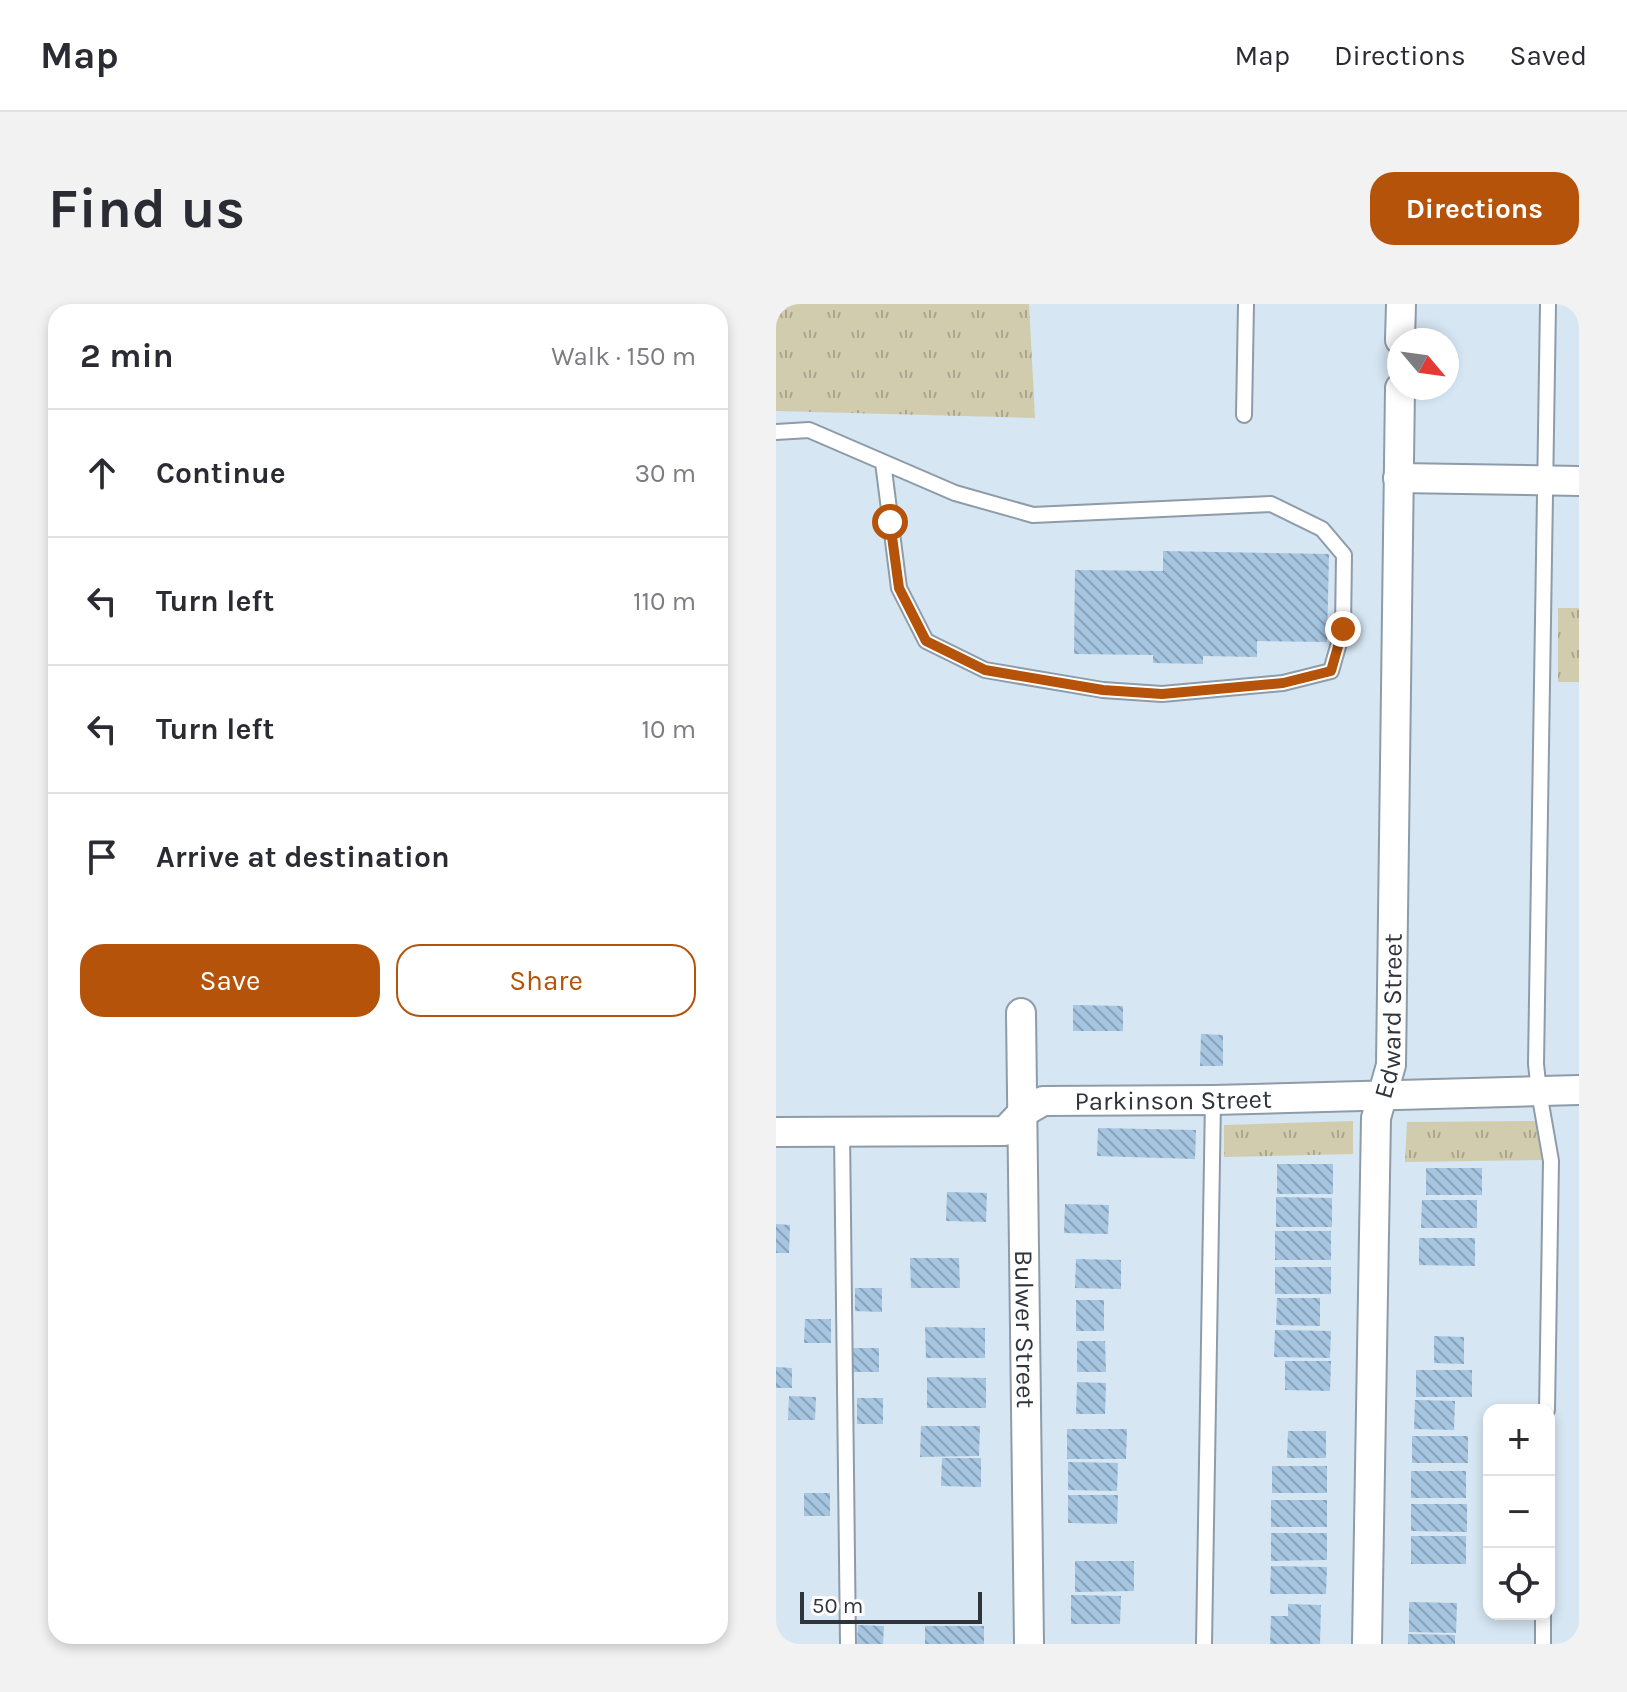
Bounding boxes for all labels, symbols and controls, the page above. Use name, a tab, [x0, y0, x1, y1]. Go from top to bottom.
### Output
text: Map	[40, 33, 119, 78]
text: Map	[1235, 39, 1290, 72]
text: Directions	[1334, 39, 1466, 72]
text: Saved	[1510, 39, 1587, 72]
button: Directions	[1370, 172, 1579, 245]
text: Find us	[48, 176, 245, 241]
north arrow	[1387, 328, 1459, 400]
text: 2 min	[80, 336, 174, 376]
text: Walk · 150 m	[551, 341, 696, 372]
icon: ahead	[80, 451, 124, 495]
text: Continue	[156, 455, 286, 491]
text: 30 m	[635, 458, 696, 489]
route start	[872, 504, 908, 540]
icon: left	[80, 579, 124, 623]
text: Turn left	[156, 583, 274, 619]
text: 110 m	[633, 586, 696, 617]
route end	[1325, 611, 1361, 647]
icon: left	[80, 707, 124, 751]
text: Turn left	[156, 711, 274, 747]
text: 10 m	[641, 714, 696, 745]
icon: arrive	[80, 835, 124, 879]
text: Arrive at destination	[156, 839, 450, 875]
street label: Edward Street	[1367, 933, 1409, 1102]
button: Save	[80, 944, 380, 1017]
button: Share	[396, 944, 696, 1017]
street label: Parkinson Street	[1074, 1083, 1272, 1117]
street label: Bulwer Street	[1008, 1250, 1041, 1409]
map controls	[1483, 1404, 1555, 1620]
button: +	[1483, 1404, 1555, 1476]
button: −	[1483, 1476, 1555, 1548]
button: locate	[1483, 1548, 1555, 1620]
scale bar	[800, 1588, 982, 1624]
text: 50 m	[812, 1593, 863, 1619]

